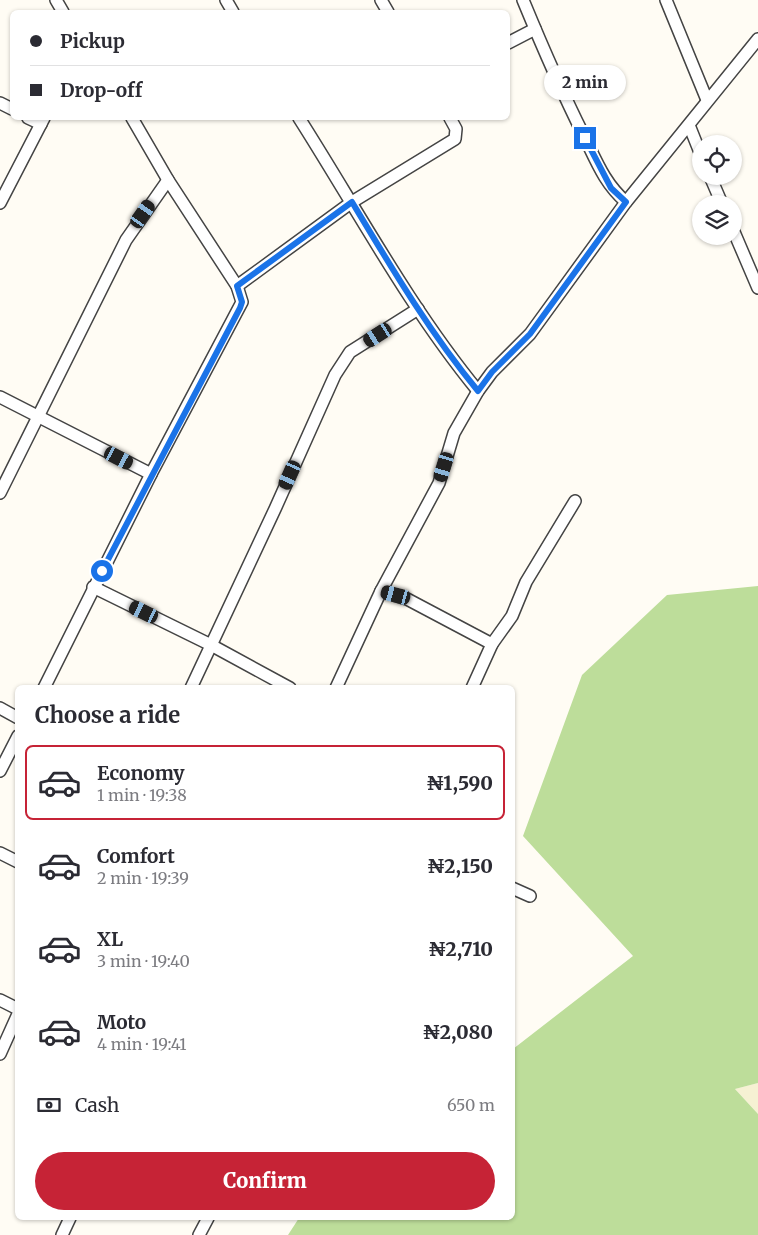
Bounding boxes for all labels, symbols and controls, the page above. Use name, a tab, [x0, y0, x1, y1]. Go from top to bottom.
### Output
text: Pickup	[60, 29, 125, 53]
callout: 2 min	[544, 66, 626, 100]
text: 2 min	[562, 72, 608, 92]
text: Drop-off	[60, 78, 142, 102]
route end	[574, 127, 596, 149]
map controls	[692, 135, 742, 245]
button: locate	[692, 135, 742, 185]
button: layers	[692, 195, 742, 245]
car	[128, 197, 157, 231]
car	[361, 321, 394, 349]
car	[102, 445, 135, 471]
car	[432, 450, 455, 484]
car	[277, 458, 302, 492]
route start	[91, 560, 113, 582]
car	[379, 584, 412, 606]
car	[127, 599, 160, 625]
text: Choose a ride	[35, 701, 180, 729]
icon: car	[37, 760, 82, 805]
text: Economy	[97, 761, 185, 785]
text: ₦1,590	[426, 771, 493, 795]
text: 1 min · 19:38	[97, 785, 187, 805]
icon: car	[37, 843, 82, 888]
text: Comfort	[97, 844, 175, 868]
text: ₦2,150	[427, 854, 493, 878]
text: 2 min · 19:39	[97, 868, 189, 888]
icon: car	[37, 926, 82, 971]
text: XL	[97, 927, 123, 951]
text: ₦2,710	[428, 937, 493, 961]
text: 3 min · 19:40	[97, 951, 190, 971]
icon: car	[37, 1009, 82, 1054]
text: Moto	[97, 1010, 146, 1034]
text: ₦2,080	[422, 1020, 493, 1044]
text: 4 min · 19:41	[97, 1034, 187, 1054]
icon: cash	[35, 1091, 63, 1119]
text: Cash	[75, 1093, 119, 1117]
text: 650 m	[447, 1095, 495, 1115]
button: Confirm	[35, 1152, 495, 1210]

